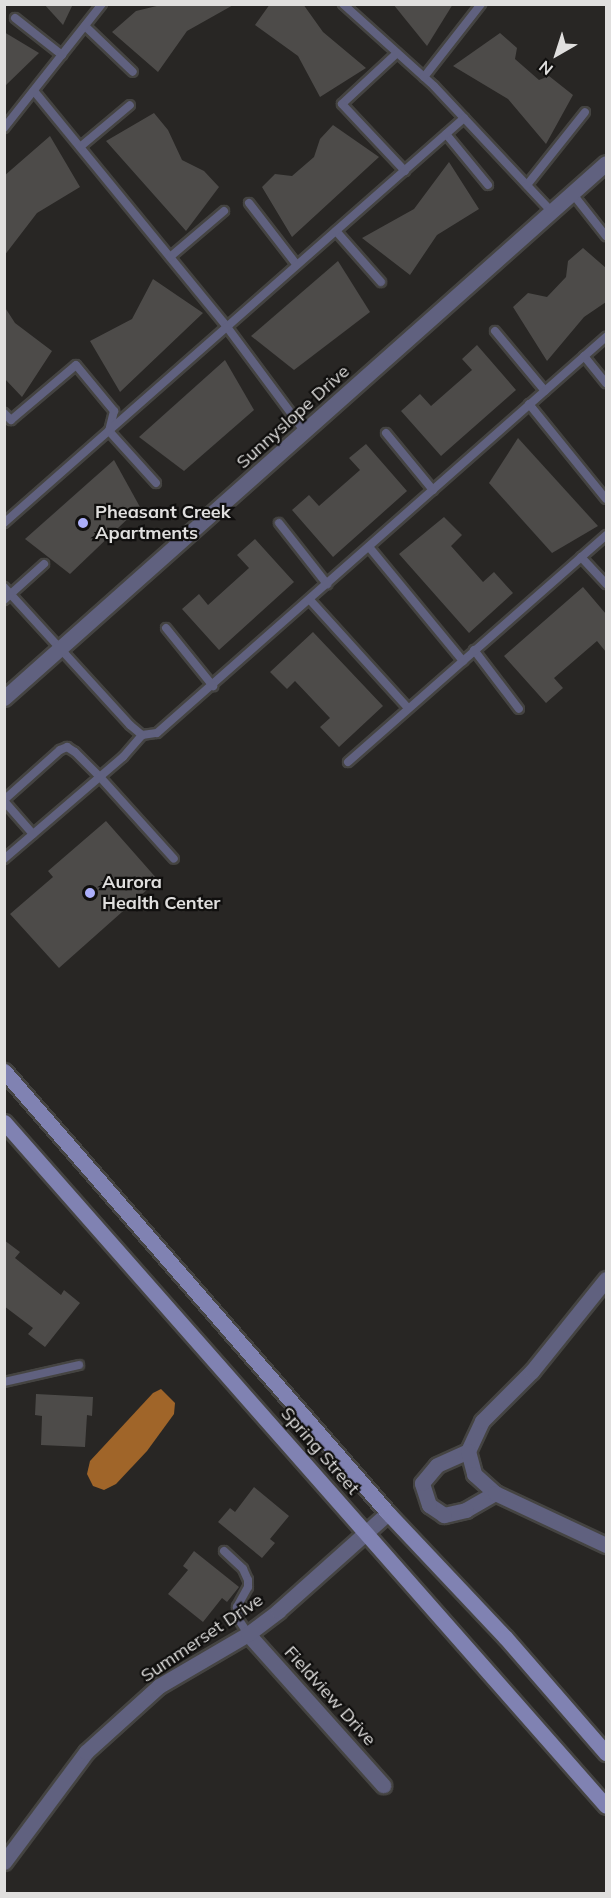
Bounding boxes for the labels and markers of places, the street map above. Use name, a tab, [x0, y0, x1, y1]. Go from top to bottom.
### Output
place label: Pheasant Creek Apartments	[95, 502, 231, 544]
marker: Pheasant Creek Apartments	[76, 516, 90, 530]
place label: Aurora Health Center	[102, 872, 220, 914]
marker: Aurora Health Center	[83, 886, 97, 900]

